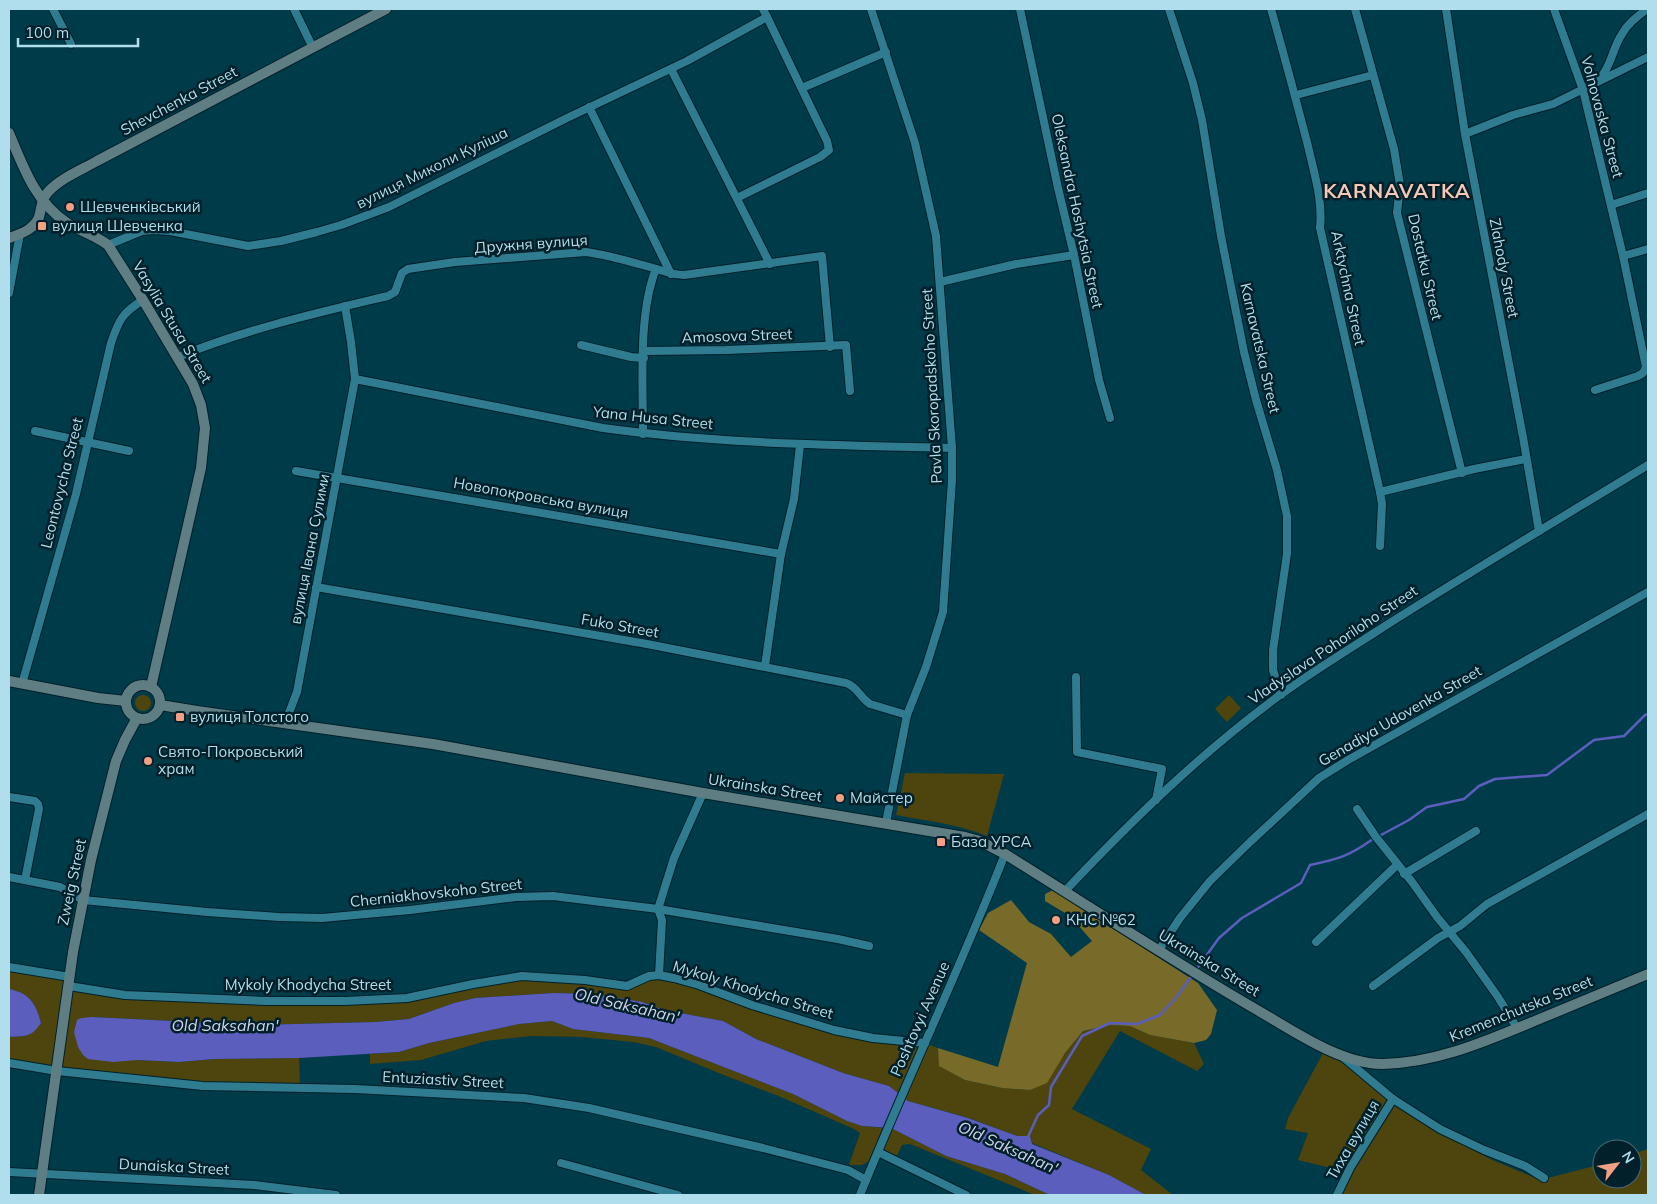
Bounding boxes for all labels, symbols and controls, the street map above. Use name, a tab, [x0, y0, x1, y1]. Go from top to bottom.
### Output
scale bar	[18, 15, 138, 47]
text: 100 m	[25, 23, 69, 42]
street label: Volnovaska Street	[1577, 54, 1628, 180]
street label: Shevchenka Street	[117, 62, 240, 139]
street label: Oleksandra Hoshytsia Street	[1048, 112, 1107, 310]
street label: вулиця Миколи Куліша	[353, 123, 511, 213]
district label: KARNAVATKA	[1323, 178, 1471, 203]
place label: Шевченківський	[80, 197, 201, 216]
marker: Шевченківський	[64, 201, 76, 213]
street label: Dostatku Street	[1404, 212, 1447, 322]
place label: вулиця Шевченка	[52, 216, 183, 235]
street label: Zlahody Street	[1486, 216, 1523, 319]
marker: вулиця Шевченка	[36, 220, 48, 232]
street label: Arktychna Street	[1327, 229, 1370, 347]
street label: Дружня вулиця	[474, 230, 588, 257]
street label: Vasylia Stusa Street	[128, 257, 216, 386]
street label: Karnavatska Street	[1236, 281, 1285, 415]
street label: Pavla Skoropadskoho Street	[917, 288, 946, 484]
street label: Amosova Street	[681, 324, 793, 347]
street label: Yana Husa Street	[591, 402, 714, 433]
street label: Leontovycha Street	[36, 416, 87, 550]
street label: вулиця Івана Сулими	[286, 472, 333, 626]
street label: Новопокровська вулиця	[452, 473, 630, 522]
street label: Vladyslava Pohoriloho Street	[1245, 581, 1421, 708]
street label: Fuko Street	[580, 609, 660, 642]
street label: Genadiya Udovenka Street	[1315, 661, 1485, 770]
place label: вулиця Толстого	[190, 707, 309, 726]
marker: вулиця Толстого	[174, 711, 186, 723]
place label: Свято-Покровський храм	[158, 742, 303, 778]
marker: Свято-Покровський храм	[142, 755, 154, 767]
street label: Ukrainska Street	[707, 769, 823, 806]
place label: Майстер	[850, 788, 913, 807]
marker: Майстер	[834, 792, 846, 804]
place label: База УРСА	[951, 832, 1032, 851]
marker: База УРСА	[935, 836, 947, 848]
street label: Zweig Street	[53, 837, 90, 927]
street label: Cherniakhovskoho Street	[349, 874, 523, 911]
place label: КНС №62	[1066, 910, 1136, 929]
marker: КНС №62	[1050, 914, 1062, 926]
street label: Ukrainska Street	[1155, 925, 1263, 1000]
street label: Mykoly Khodycha Street	[671, 956, 836, 1023]
street label: Poshtovyi Avenue	[886, 958, 953, 1079]
street label: Kremenchutska Street	[1446, 971, 1595, 1046]
street label: Mykoly Khodycha Street	[225, 975, 391, 994]
water label: Old Saksahan'	[573, 983, 682, 1027]
water label: Old Saksahan'	[171, 1015, 279, 1035]
street label: Entuziastiv Street	[382, 1067, 504, 1092]
street label: Тиха вулиця	[1322, 1096, 1383, 1183]
water label: Old Saksahan'	[955, 1116, 1061, 1178]
north arrow	[1592, 1139, 1642, 1189]
text: N	[1618, 1148, 1639, 1166]
street label: Dunaiska Street	[118, 1154, 230, 1179]

